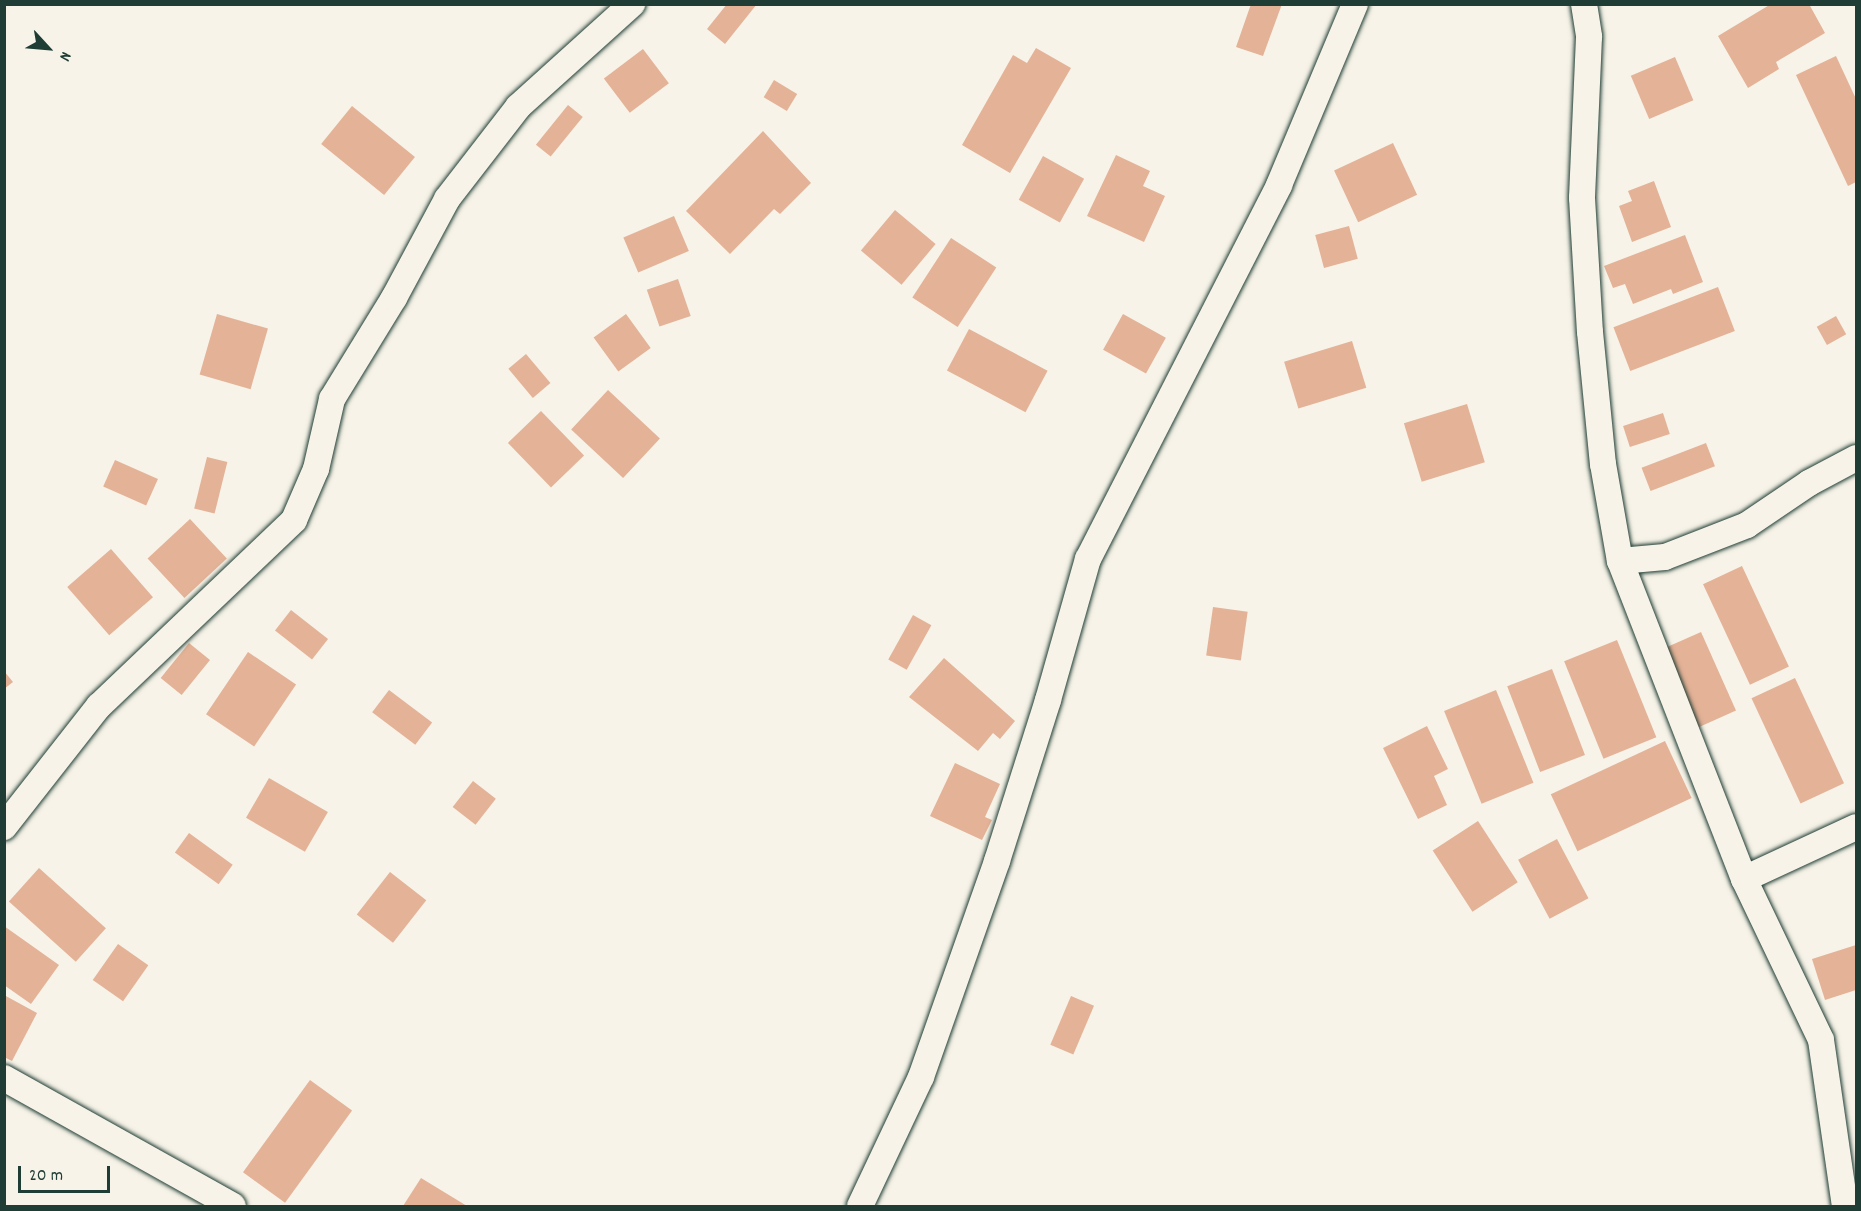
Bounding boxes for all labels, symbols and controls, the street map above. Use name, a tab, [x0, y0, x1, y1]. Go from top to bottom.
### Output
north arrow	[18, 18, 78, 78]
text: N	[53, 48, 77, 65]
scale bar	[21, 1154, 112, 1192]
text: 20 m	[29, 1164, 63, 1189]

